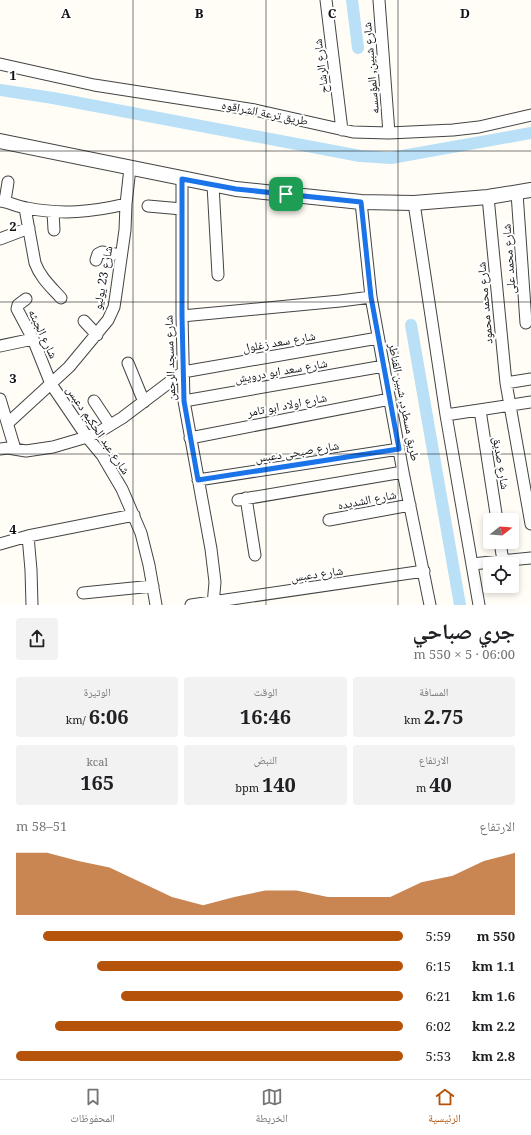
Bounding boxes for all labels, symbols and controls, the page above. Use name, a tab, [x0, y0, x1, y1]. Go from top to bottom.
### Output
text: A	[61, 4, 71, 22]
text: B	[195, 4, 204, 22]
text: C	[328, 4, 337, 22]
text: D	[460, 4, 470, 22]
street label: شارع شبين, المؤسسه	[358, 21, 383, 115]
street label: شارع الرشاح	[309, 38, 332, 94]
text: 1	[9, 66, 17, 84]
street label: طريق ترعة الشراقوه	[220, 96, 310, 129]
pin	[269, 177, 303, 211]
icon: arrive	[275, 183, 297, 205]
text: 2	[9, 217, 17, 235]
street label: شارع محمد على	[498, 223, 519, 295]
street label: شارع 23 يوليو	[89, 244, 117, 311]
street label: شارع محمد محمود	[472, 261, 497, 345]
street label: شارع الجبثه	[25, 306, 62, 361]
street label: شارع مسجد الرحمن	[160, 315, 179, 401]
street label: شارع سعد زغلول	[241, 327, 317, 356]
street label: طريق مسطرد, شبين القناطر	[385, 340, 424, 462]
street label: شارع سعد ابو درويش	[233, 354, 329, 387]
text: 3	[9, 369, 17, 387]
street label: شارع عبد الحكيم دعبس	[62, 382, 135, 478]
street label: شارع اولاد ابو تامر	[245, 388, 328, 421]
street label: شارع صديق	[489, 435, 514, 490]
street label: شارع صبحى دعبس	[254, 436, 340, 467]
street label: شارع الشديده	[336, 485, 398, 514]
north arrow	[483, 513, 519, 549]
map controls	[483, 513, 519, 593]
text: 4	[9, 520, 17, 538]
button: locate	[483, 557, 519, 593]
street label: شارع دعبس	[290, 561, 344, 586]
text: جري صباحي	[413, 615, 515, 645]
button: share	[16, 618, 58, 660]
text: 06:00 · 5 × 550 m	[413, 645, 515, 663]
text: الوتيرة	[84, 684, 111, 699]
text: الوقت	[254, 684, 277, 699]
text: المسافة	[419, 684, 448, 699]
text: 6:06	[89, 703, 129, 730]
text: 16:46	[240, 703, 291, 730]
text: 2.75	[424, 703, 464, 730]
text: /km	[66, 712, 89, 727]
text: km	[404, 712, 424, 727]
text: النبض	[254, 752, 277, 767]
text: الارتفاع	[419, 752, 449, 767]
text: kcal	[87, 754, 108, 769]
text: 165	[80, 769, 114, 796]
text: 140	[262, 771, 296, 798]
text: 40	[429, 771, 452, 798]
text: bpm	[235, 780, 262, 795]
text: m	[416, 780, 429, 795]
text: 51–58 m	[16, 817, 67, 835]
text: الارتفاع	[480, 817, 515, 835]
text: 5:59	[425, 927, 451, 945]
text: 550 m	[477, 927, 515, 945]
text: 6:15	[425, 957, 451, 975]
text: 1.1 km	[472, 957, 515, 975]
text: 6:21	[425, 987, 451, 1005]
text: 1.6 km	[472, 987, 515, 1005]
text: 6:02	[425, 1017, 451, 1035]
text: 2.2 km	[472, 1017, 515, 1035]
text: 5:53	[425, 1047, 451, 1065]
text: 2.8 km	[472, 1047, 515, 1065]
tab: المحفوظات	[70, 1086, 115, 1129]
tab: الخريطة	[255, 1086, 288, 1129]
tab: الرئيسية	[428, 1086, 461, 1129]

